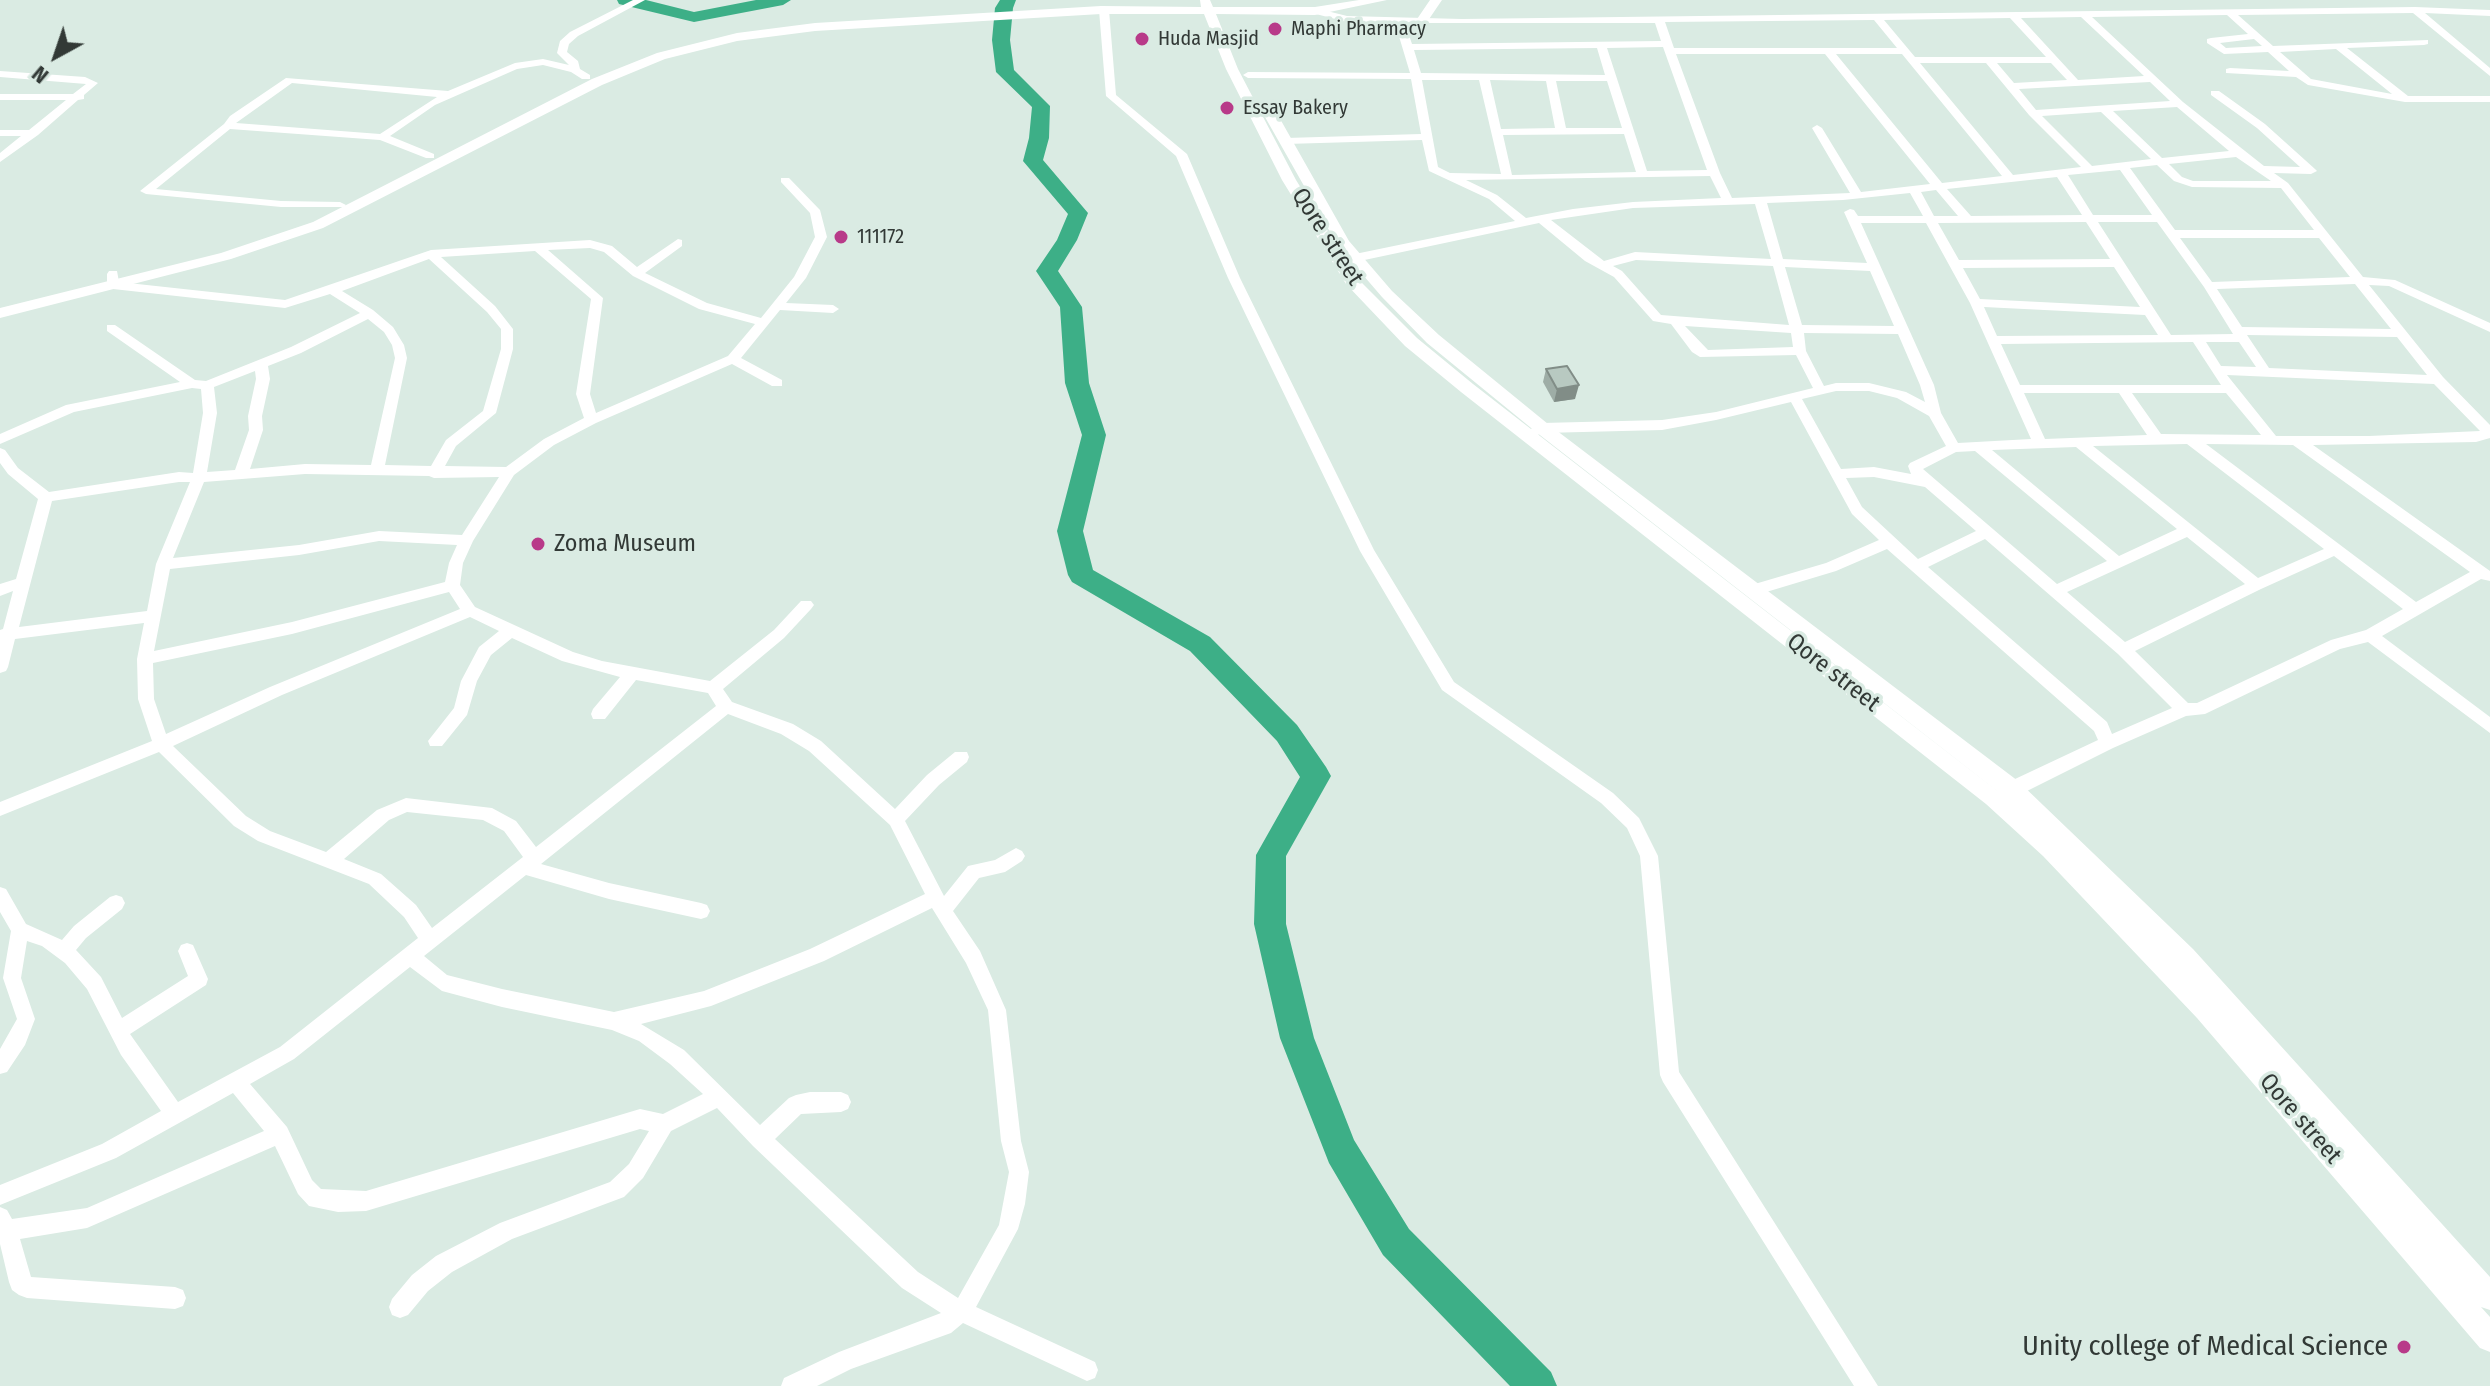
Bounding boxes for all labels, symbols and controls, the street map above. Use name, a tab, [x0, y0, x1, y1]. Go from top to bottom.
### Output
north arrow	[16, 16, 96, 96]
place label: Maphi Pharmacy	[1291, 17, 1426, 41]
marker: Maphi Pharmacy	[1266, 20, 1284, 38]
place label: Huda Masjid	[1158, 27, 1259, 51]
marker: Huda Masjid	[1133, 30, 1151, 48]
text: N	[27, 60, 54, 89]
place label: Essay Bakery	[1243, 96, 1348, 120]
marker: Essay Bakery	[1218, 99, 1236, 117]
street label: Qore street	[1285, 183, 1369, 291]
place label: 111172	[857, 225, 904, 249]
marker: 111172	[832, 228, 850, 246]
place label: Zoma Museum	[554, 530, 696, 558]
marker: Zoma Museum	[529, 535, 547, 553]
street label: Qore street	[1781, 628, 1885, 718]
street label: Qore street	[2253, 1068, 2347, 1170]
place label: Unity college of Medical Science	[2022, 1330, 2388, 1364]
marker: Unity college of Medical Science	[2395, 1338, 2413, 1356]

